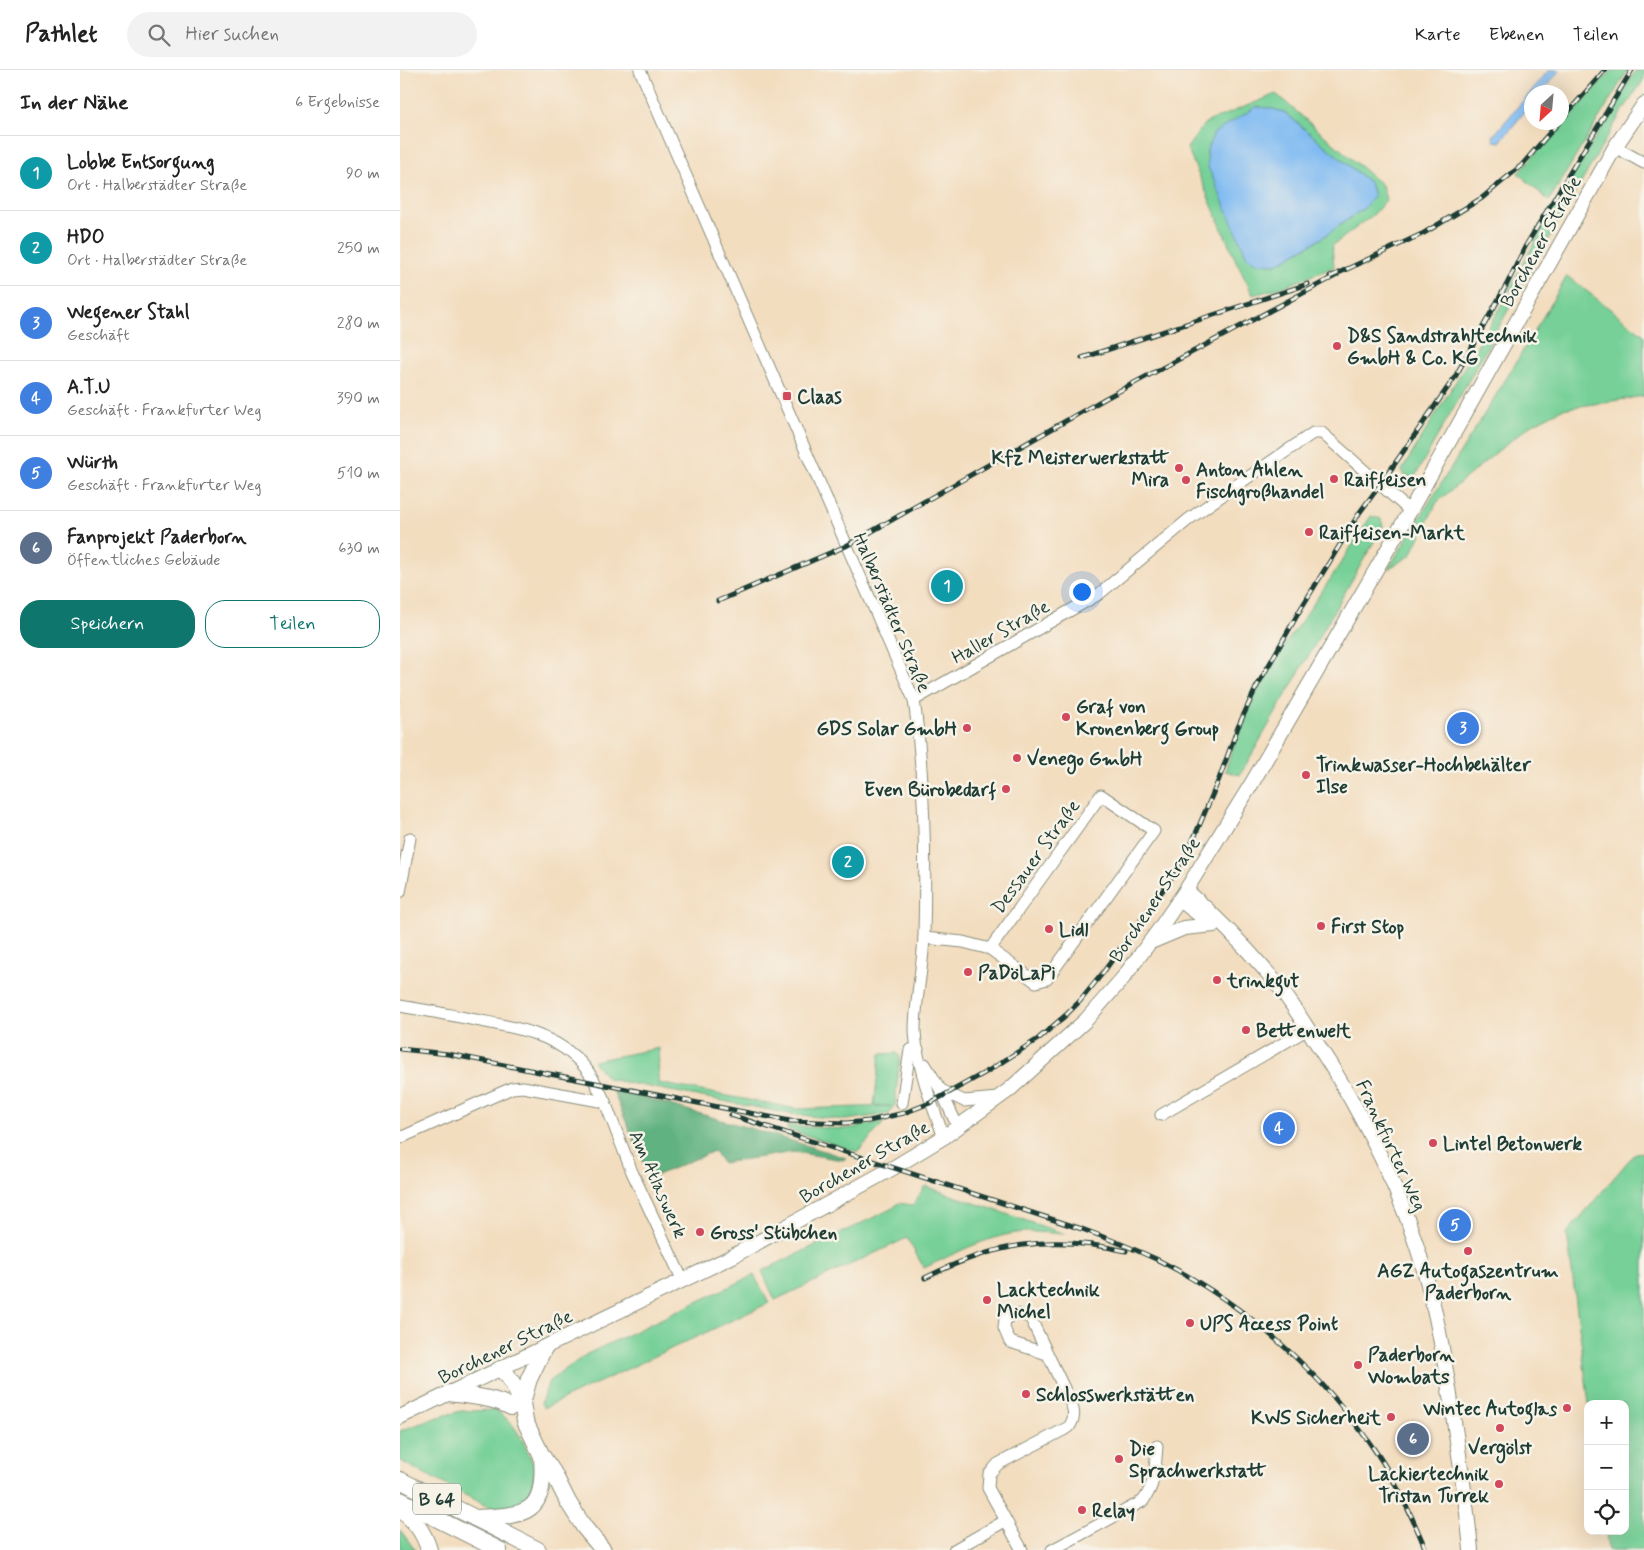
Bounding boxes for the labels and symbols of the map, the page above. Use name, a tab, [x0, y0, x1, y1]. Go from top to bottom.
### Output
north arrow	[1524, 85, 1569, 130]
street label: Borchener Straße	[1495, 172, 1588, 312]
place label: D&S Sandstrahltechnik GmbH & Co. KG	[1347, 324, 1538, 371]
marker: D&S Sandstrahltechnik GmbH & Co. KG	[1331, 340, 1343, 352]
place label: Claas	[797, 385, 842, 410]
marker: Claas	[781, 390, 793, 402]
place label: Kfz Meisterwerkstatt Mira	[992, 446, 1169, 493]
place label: Anton Ahlen Fischgroßhandel	[1196, 458, 1325, 506]
marker: Kfz Meisterwerkstatt Mira	[1173, 462, 1185, 474]
place label: Raiffeisen	[1344, 468, 1427, 493]
marker: Raiffeisen	[1328, 473, 1340, 485]
marker: Anton Ahlen Fischgroßhandel	[1180, 474, 1192, 486]
place label: Raiffeisen-Markt	[1319, 521, 1466, 546]
marker: Raiffeisen-Markt	[1303, 526, 1315, 538]
street label: Halberstädter Straße	[847, 529, 937, 696]
pin: 1	[931, 567, 963, 605]
your location	[1069, 579, 1095, 605]
street label: Haller Straße	[947, 594, 1054, 670]
place label: Graf von Kronenberg Group	[1076, 695, 1219, 745]
pin: 3	[1447, 709, 1479, 747]
marker: Graf von Kronenberg Group	[1060, 711, 1072, 723]
place label: GDS Solar GmbH	[816, 717, 957, 742]
marker: GDS Solar GmbH	[961, 722, 973, 734]
place label: Venego GmbH	[1027, 747, 1142, 775]
marker: Venego GmbH	[1011, 752, 1023, 764]
place label: Trinkwasser-Hochbehälter Ilse	[1316, 753, 1532, 800]
marker: Trinkwasser-Hochbehälter Ilse	[1300, 769, 1312, 781]
place label: Even Bürobedarf	[864, 778, 997, 803]
marker: Even Bürobedarf	[1000, 783, 1012, 795]
street label: Dessauer Straße	[986, 795, 1086, 919]
street label: Borchener Straße	[1104, 832, 1207, 967]
pin: 2	[832, 843, 864, 881]
place label: First Stop	[1331, 915, 1405, 940]
place label: Lidl	[1059, 918, 1089, 943]
marker: First Stop	[1315, 920, 1327, 932]
marker: Lidl	[1043, 923, 1055, 935]
place label: PaDöLaPi	[978, 961, 1056, 986]
marker: PaDöLaPi	[962, 966, 974, 978]
place label: trinkgut	[1226, 969, 1299, 997]
marker: trinkgut	[1211, 974, 1223, 986]
place label: Bettenwelt	[1256, 1019, 1352, 1044]
marker: Bettenwelt	[1240, 1024, 1252, 1036]
street label: Frankfurter Weg	[1348, 1076, 1432, 1216]
pin: 4	[1263, 1109, 1295, 1147]
street label: Borchener Straße	[795, 1115, 934, 1210]
street label: Am Atlaswerk	[623, 1127, 693, 1243]
place label: Lintel Betonwerk	[1443, 1132, 1583, 1157]
marker: Lintel Betonwerk	[1427, 1137, 1439, 1149]
pin: 5	[1439, 1206, 1471, 1244]
place label: Gross' Stübchen	[710, 1221, 838, 1246]
marker: Gross' Stübchen	[694, 1226, 706, 1238]
marker: AGZ Autogaszentrum Paderborn	[1462, 1245, 1474, 1257]
place label: AGZ Autogaszentrum Paderborn	[1377, 1259, 1559, 1306]
place label: Lacktechnik Michel	[997, 1278, 1100, 1325]
marker: Lacktechnik Michel	[981, 1294, 993, 1306]
street label: Borchener Straße	[434, 1304, 577, 1391]
place label: UPS Access Point	[1200, 1312, 1338, 1337]
marker: UPS Access Point	[1184, 1317, 1196, 1329]
place label: Paderborn Wombats	[1367, 1343, 1455, 1390]
marker: Paderborn Wombats	[1352, 1359, 1364, 1371]
place label: Schlosswerkstätten	[1036, 1383, 1195, 1408]
marker: Schlosswerkstätten	[1020, 1388, 1032, 1400]
place label: Wintec Autoglas	[1422, 1397, 1558, 1425]
marker: Wintec Autoglas	[1561, 1402, 1573, 1414]
place label: KWS Sicherheit	[1251, 1406, 1382, 1431]
marker: KWS Sicherheit	[1385, 1411, 1397, 1423]
pin: 6	[1397, 1420, 1429, 1458]
marker: Vergölst	[1494, 1422, 1506, 1434]
place label: Vergölst	[1468, 1436, 1533, 1464]
place label: Die Sprachwerkstatt	[1129, 1437, 1267, 1484]
marker: Die Sprachwerkstatt	[1113, 1453, 1125, 1465]
place label: Lackiertechnik Tristan Turrek	[1368, 1462, 1489, 1509]
marker: Lackiertechnik Tristan Turrek	[1493, 1478, 1505, 1490]
road number: B 64	[413, 1484, 461, 1515]
place label: Relay	[1092, 1499, 1135, 1524]
marker: Relay	[1076, 1504, 1088, 1516]

